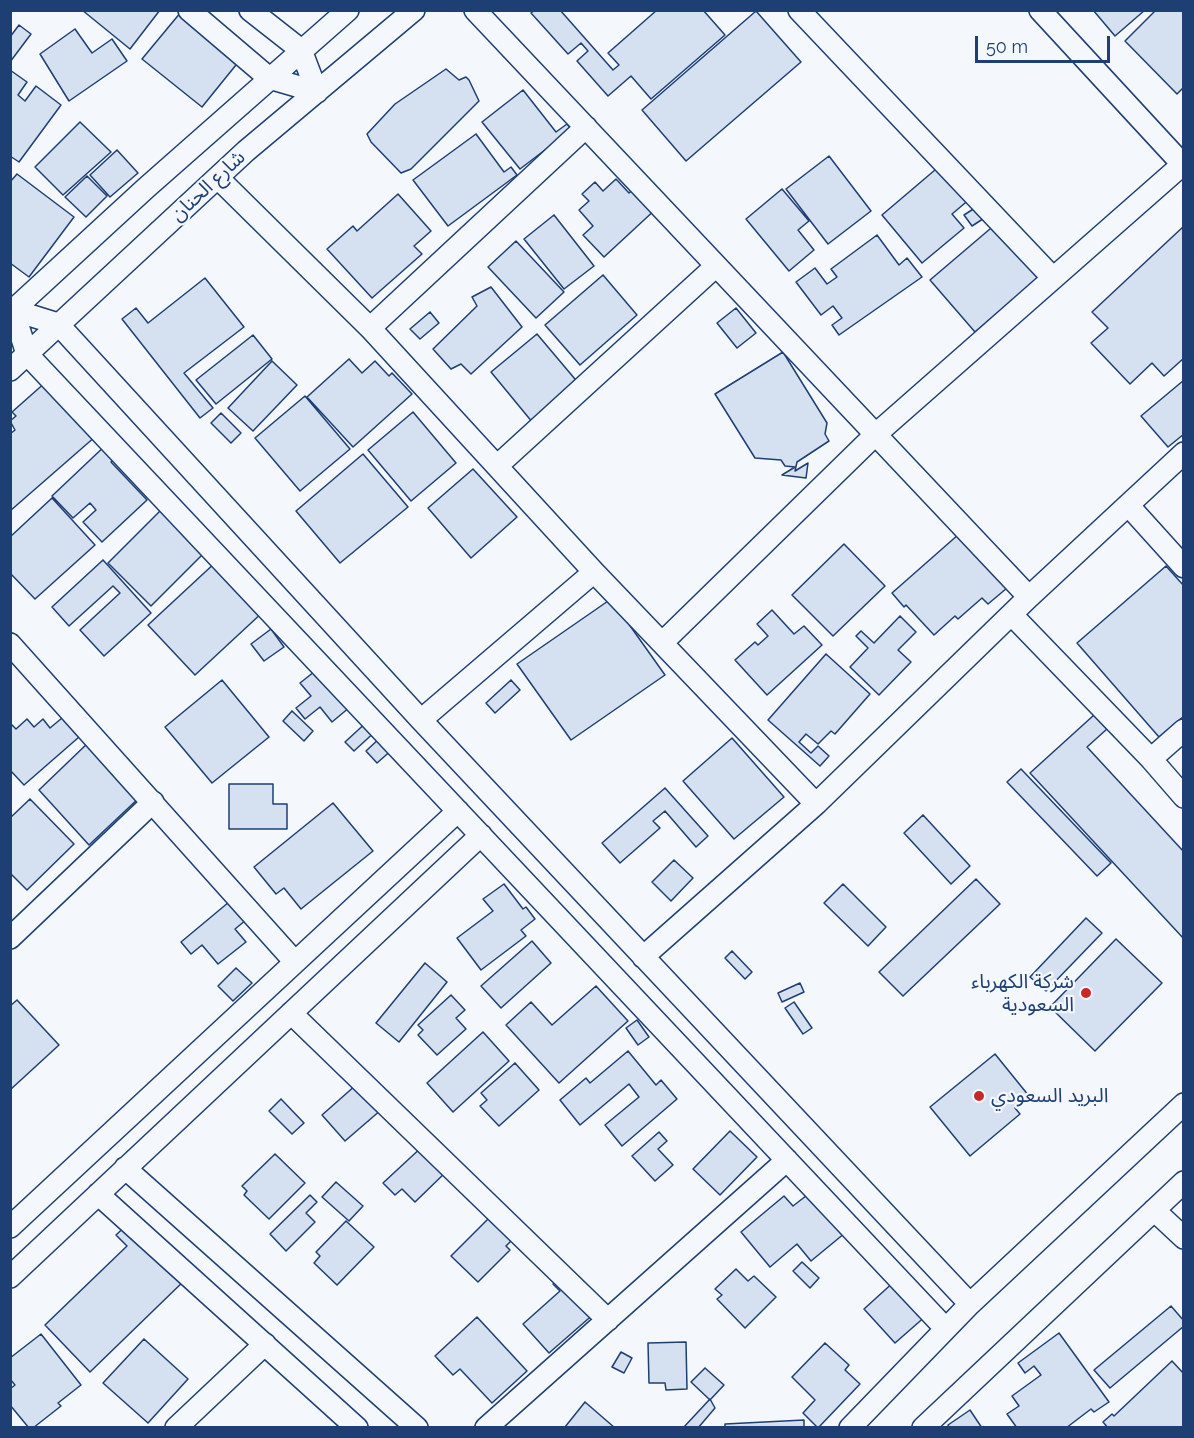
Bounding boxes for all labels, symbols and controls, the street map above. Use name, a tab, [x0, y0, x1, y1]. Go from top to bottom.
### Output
scale bar	[978, 24, 1113, 62]
text: 50 m	[986, 36, 1028, 57]
street label: شارع الحنان	[166, 145, 250, 227]
place label: شركة الكهرباء السعودية	[971, 970, 1074, 1017]
marker: شركة الكهرباء السعودية	[1079, 986, 1093, 1000]
place label: البريد السعودي	[991, 1084, 1108, 1108]
marker: البريد السعودي	[972, 1089, 986, 1103]

